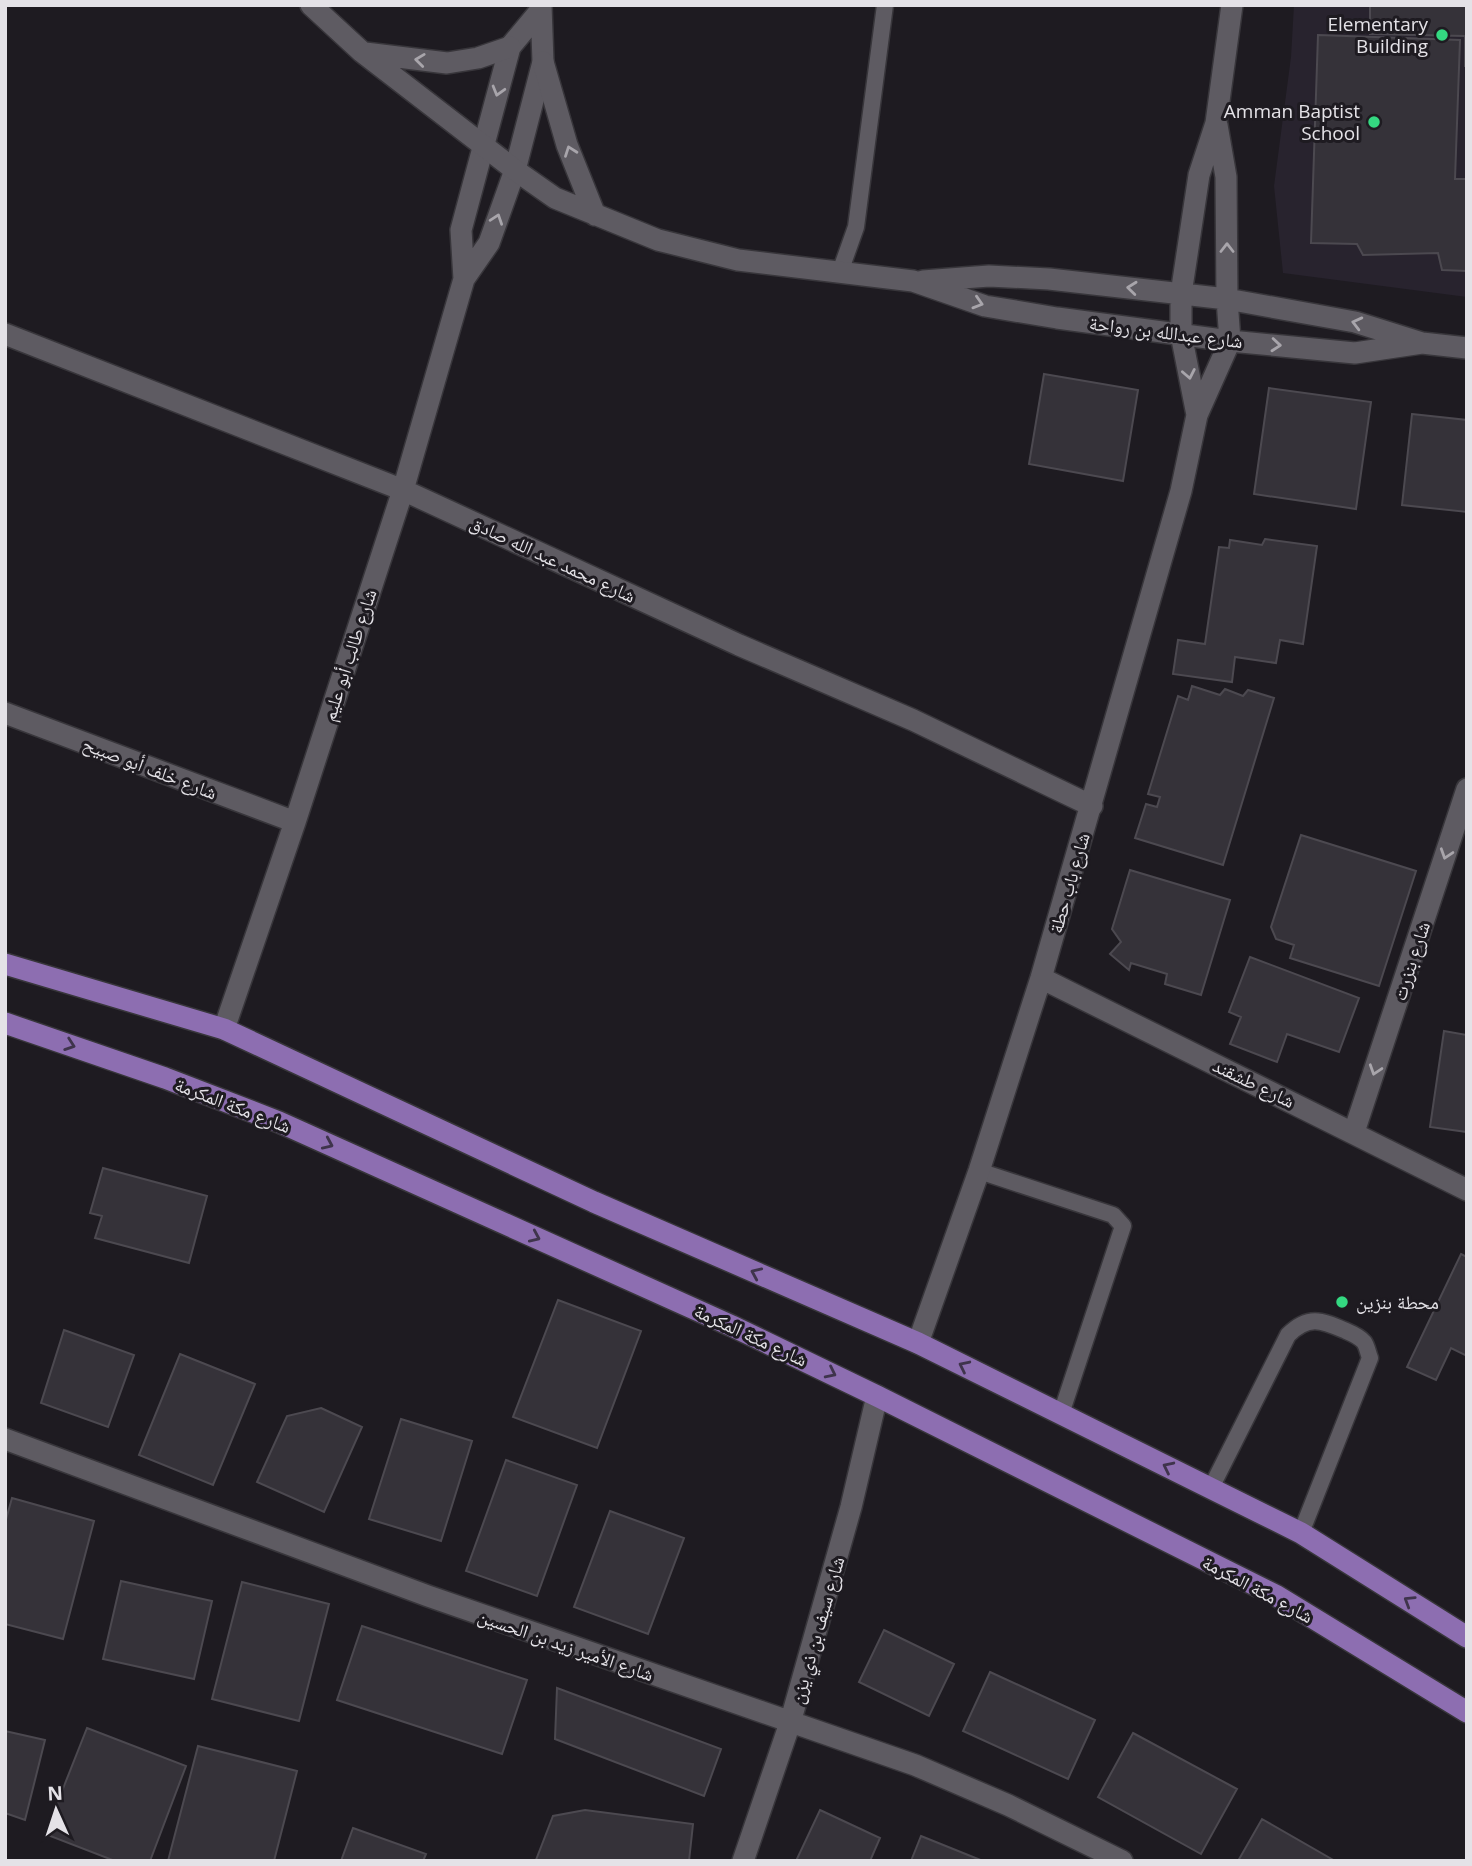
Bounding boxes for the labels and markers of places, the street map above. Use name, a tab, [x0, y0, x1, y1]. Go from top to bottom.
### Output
place label: Elementary Building	[1327, 11, 1428, 59]
marker: Elementary Building	[1434, 27, 1450, 43]
place label: Amman Baptist School	[1224, 98, 1360, 146]
marker: Amman Baptist School	[1366, 114, 1382, 130]
place label: محطة بنزين	[1356, 1289, 1439, 1315]
marker: محطة بنزين	[1334, 1294, 1350, 1310]

